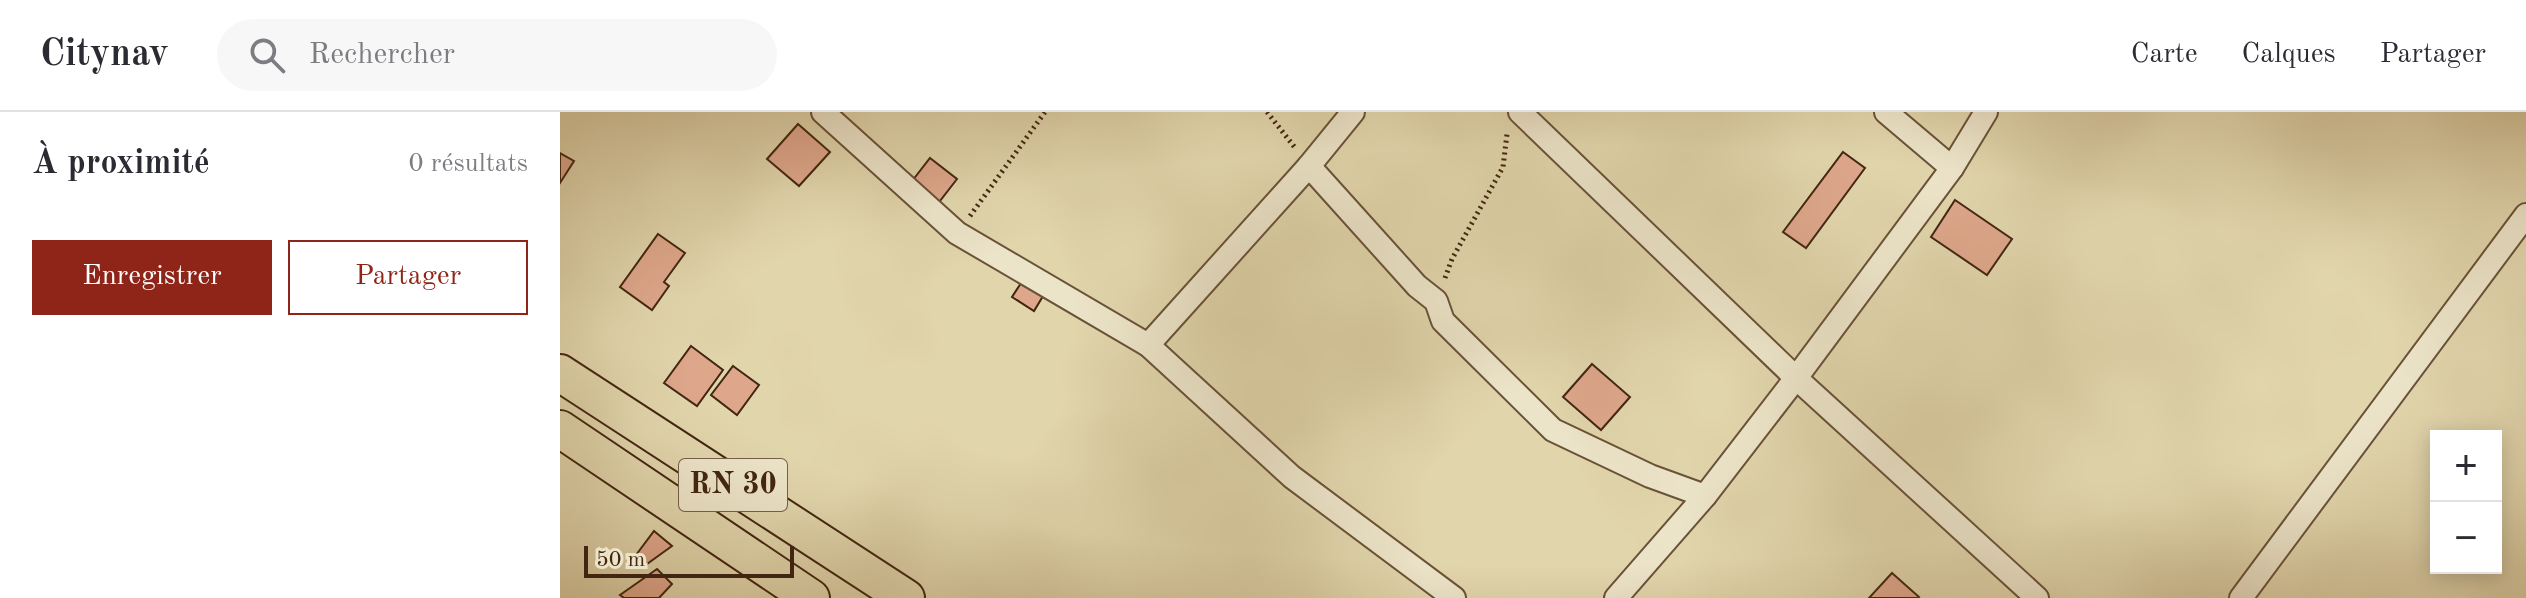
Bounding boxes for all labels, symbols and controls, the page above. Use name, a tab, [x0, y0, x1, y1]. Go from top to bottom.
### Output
search box	[217, 19, 777, 91]
icon: search	[245, 33, 289, 77]
text: Citynav	[40, 36, 169, 74]
text: Rechercher	[309, 40, 455, 70]
text: Carte	[2131, 41, 2198, 69]
text: Calques	[2242, 41, 2336, 69]
text: Partager	[2380, 41, 2486, 69]
text: À proximité	[32, 147, 210, 181]
text: 0 résultats	[409, 151, 528, 177]
button: Enregistrer	[32, 240, 272, 315]
button: Partager	[288, 240, 528, 315]
map controls	[2430, 430, 2502, 574]
button: +	[2430, 430, 2502, 502]
road number: RN 30	[679, 459, 787, 511]
button: −	[2430, 502, 2502, 574]
scale bar	[584, 542, 794, 578]
text: 50 m	[596, 549, 645, 571]

